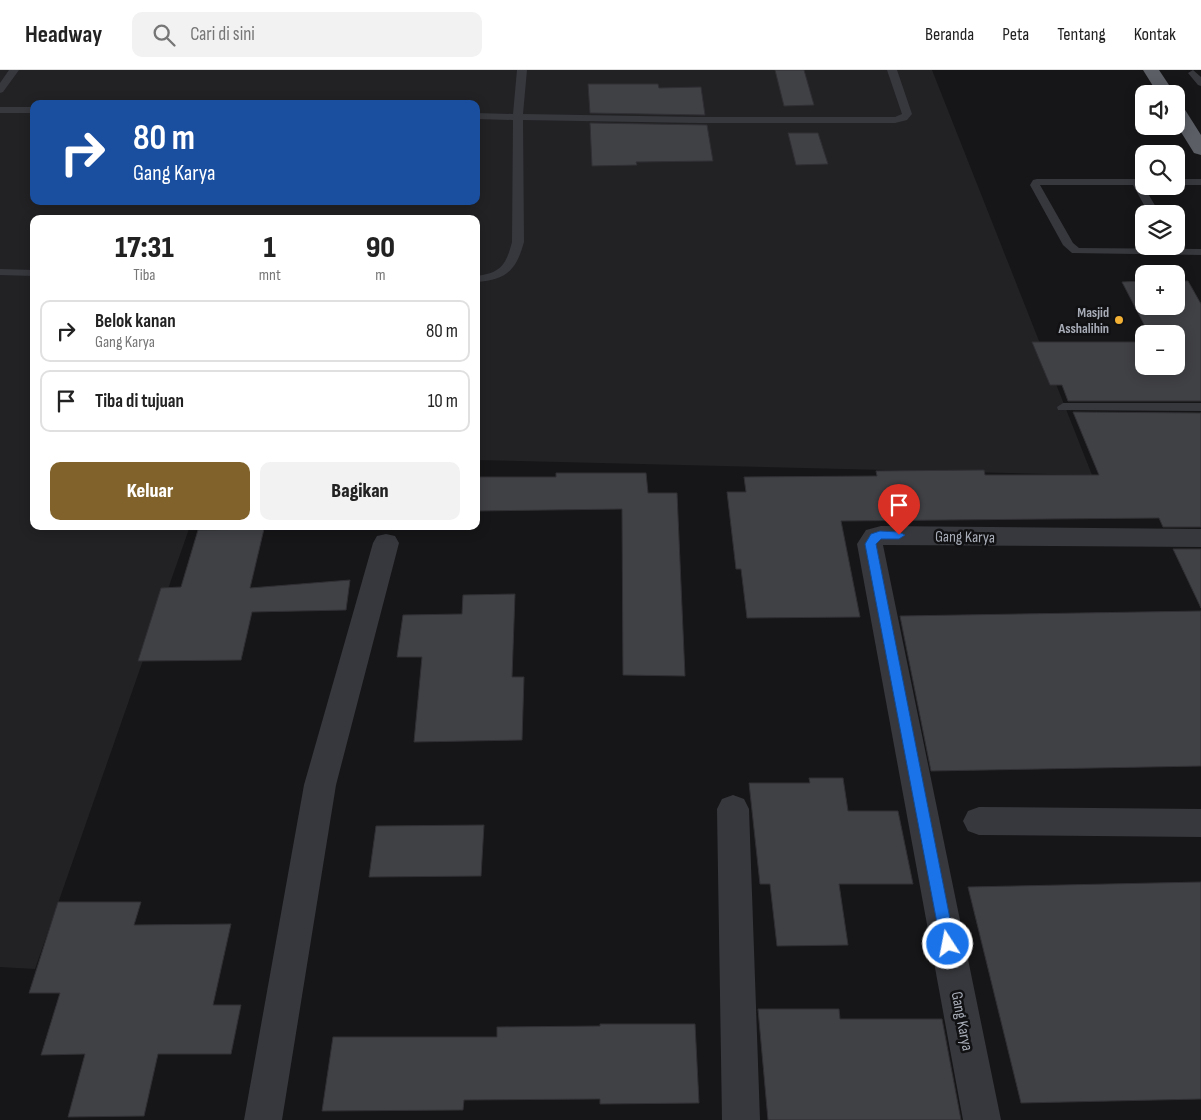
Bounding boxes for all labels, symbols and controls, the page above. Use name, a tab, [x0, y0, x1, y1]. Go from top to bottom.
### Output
search box	[132, 12, 482, 57]
text: Headway	[25, 20, 102, 49]
icon: search	[150, 21, 178, 49]
text: Cari di sini	[190, 23, 255, 46]
text: Beranda	[925, 24, 974, 45]
text: Peta	[1002, 24, 1029, 45]
text: Tentang	[1057, 24, 1106, 45]
text: Kontak	[1134, 24, 1176, 45]
map controls	[1135, 85, 1185, 375]
button: sound	[1135, 85, 1185, 135]
text: 80 m	[133, 117, 195, 160]
icon: right	[50, 120, 115, 185]
button: search	[1135, 145, 1185, 195]
text: Gang Karya	[133, 160, 215, 187]
button: layers	[1135, 205, 1185, 255]
text: 17:31	[115, 230, 174, 266]
text: 1	[264, 230, 276, 266]
text: 90	[366, 230, 395, 266]
button: +	[1135, 265, 1185, 315]
text: Tiba	[133, 266, 155, 285]
text: mnt	[259, 266, 281, 285]
text: m	[375, 266, 386, 285]
place label: Masjid Asshalihin	[1058, 304, 1109, 337]
text: Belok kanan	[95, 310, 176, 333]
marker: Masjid Asshalihin	[1113, 314, 1125, 326]
icon: right	[52, 317, 80, 345]
text: 80 m	[426, 320, 458, 343]
button: −	[1135, 325, 1185, 375]
text: Gang Karya	[95, 333, 155, 352]
icon: arrive	[52, 387, 80, 415]
text: Tiba di tujuan	[95, 390, 184, 413]
text: 10 m	[428, 390, 458, 413]
button: Keluar	[50, 462, 250, 520]
button: Bagikan	[260, 462, 460, 520]
pin	[878, 484, 920, 535]
icon: arrive	[885, 491, 913, 519]
street label: Gang Karya	[935, 527, 995, 548]
position arrow	[921, 917, 973, 969]
street label: Gang Karya	[946, 990, 977, 1053]

